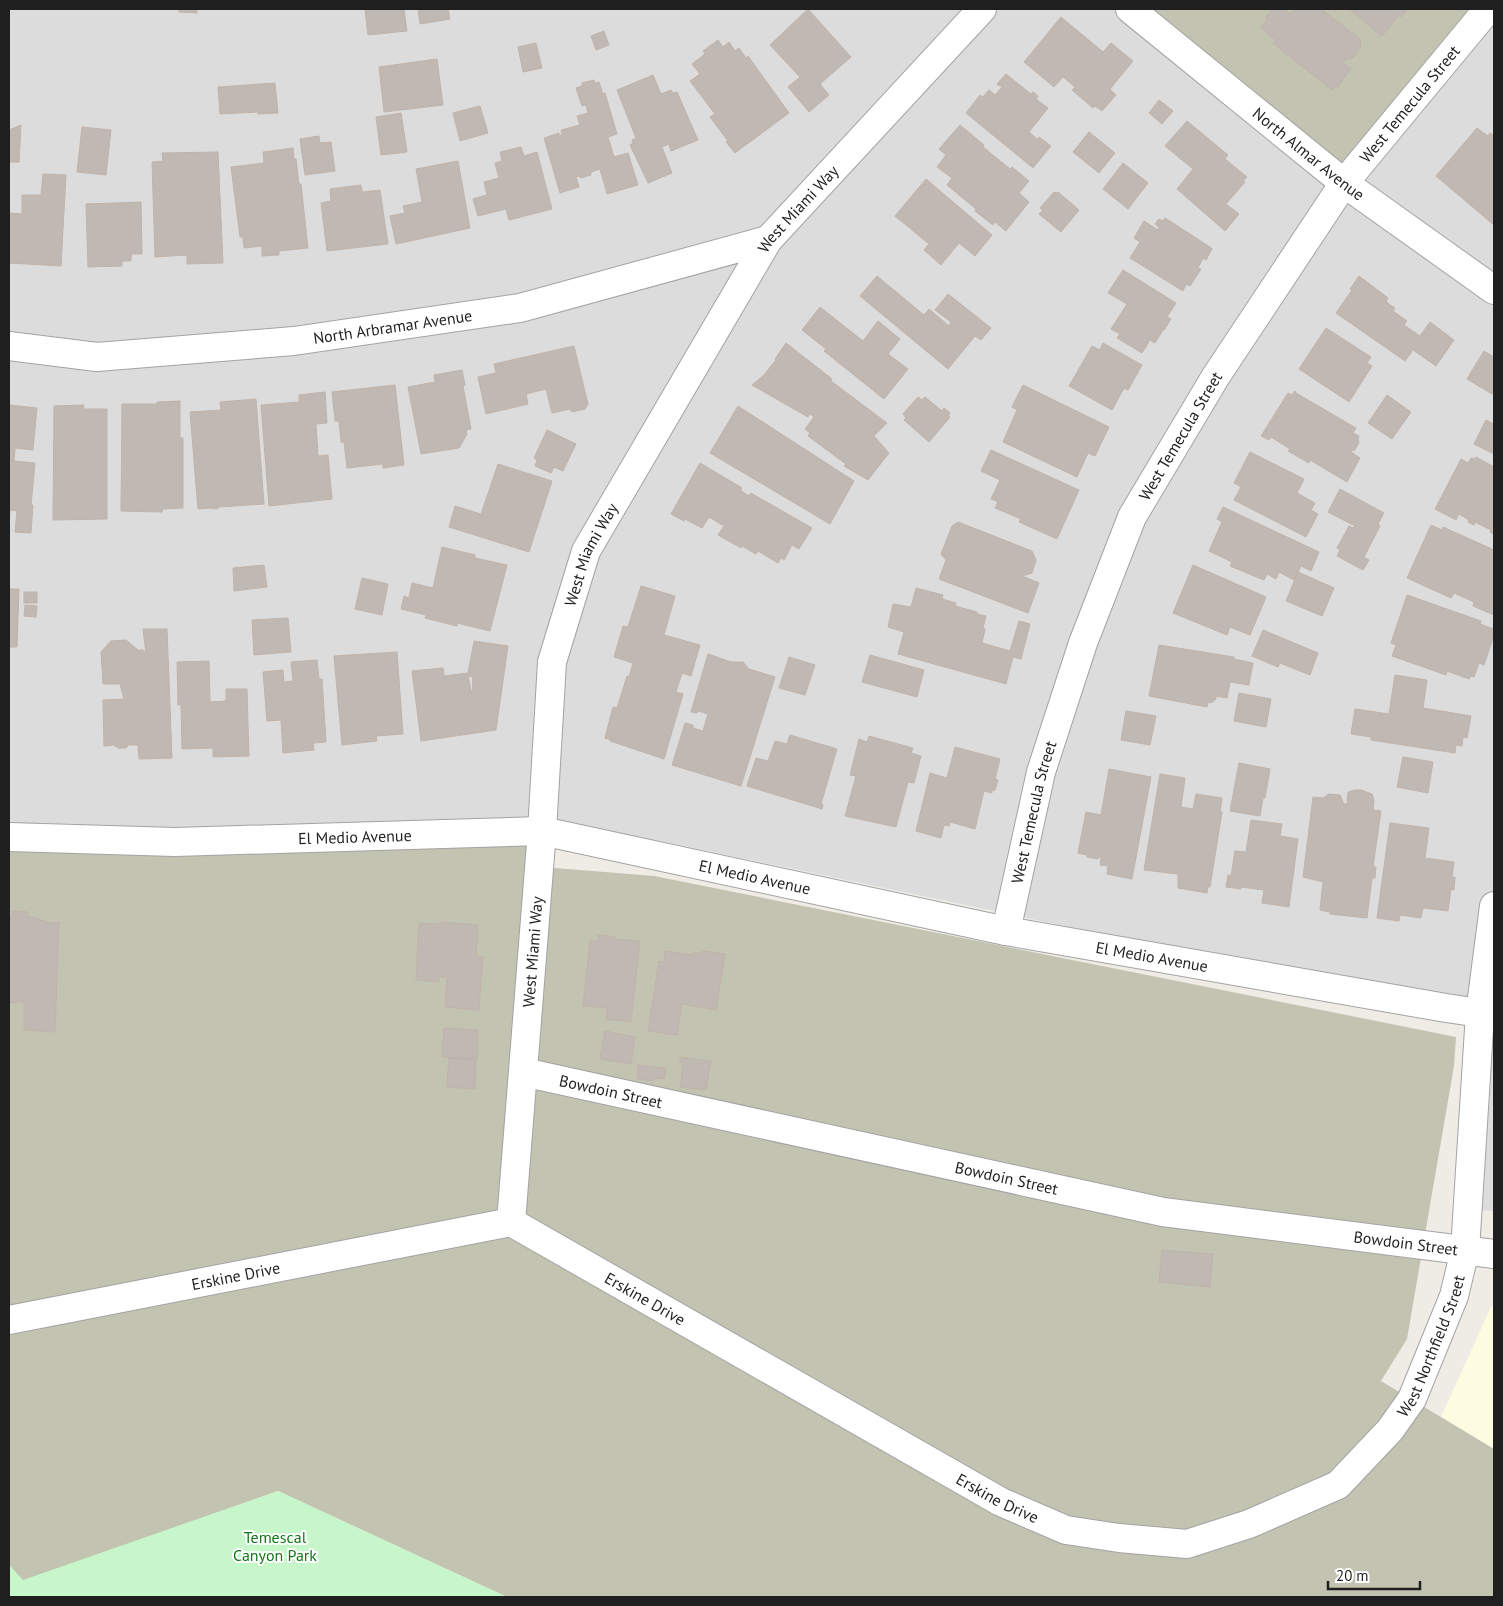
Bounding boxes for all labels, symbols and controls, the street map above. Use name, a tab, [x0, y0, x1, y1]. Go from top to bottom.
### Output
street label: West Temecula Street	[1355, 41, 1464, 167]
street label: North Almar Avenue	[1249, 103, 1368, 204]
street label: West Miami Way	[753, 160, 843, 256]
street label: North Arbramar Avenue	[312, 305, 473, 348]
street label: West Temecula Street	[1134, 367, 1227, 504]
street label: West Miami Way	[560, 499, 622, 609]
street label: West Temecula Street	[1007, 738, 1061, 885]
street label: El Medio Avenue	[298, 825, 412, 848]
street label: El Medio Avenue	[697, 855, 813, 899]
street label: West Miami Way	[518, 895, 547, 1008]
street label: El Medio Avenue	[1094, 937, 1210, 976]
street label: Bowdoin Street	[558, 1070, 665, 1112]
street label: Bowdoin Street	[953, 1157, 1061, 1199]
street label: Bowdoin Street	[1353, 1226, 1460, 1259]
street label: Erskine Drive	[190, 1257, 282, 1294]
street label: Erskine Drive	[601, 1268, 689, 1330]
street label: West Northfield Street	[1393, 1272, 1469, 1421]
street label: Erskine Drive	[953, 1469, 1042, 1527]
park label: Temescal Canyon Park	[233, 1527, 317, 1565]
scale bar	[1328, 1558, 1420, 1590]
text: 20 m	[1336, 1566, 1369, 1585]

